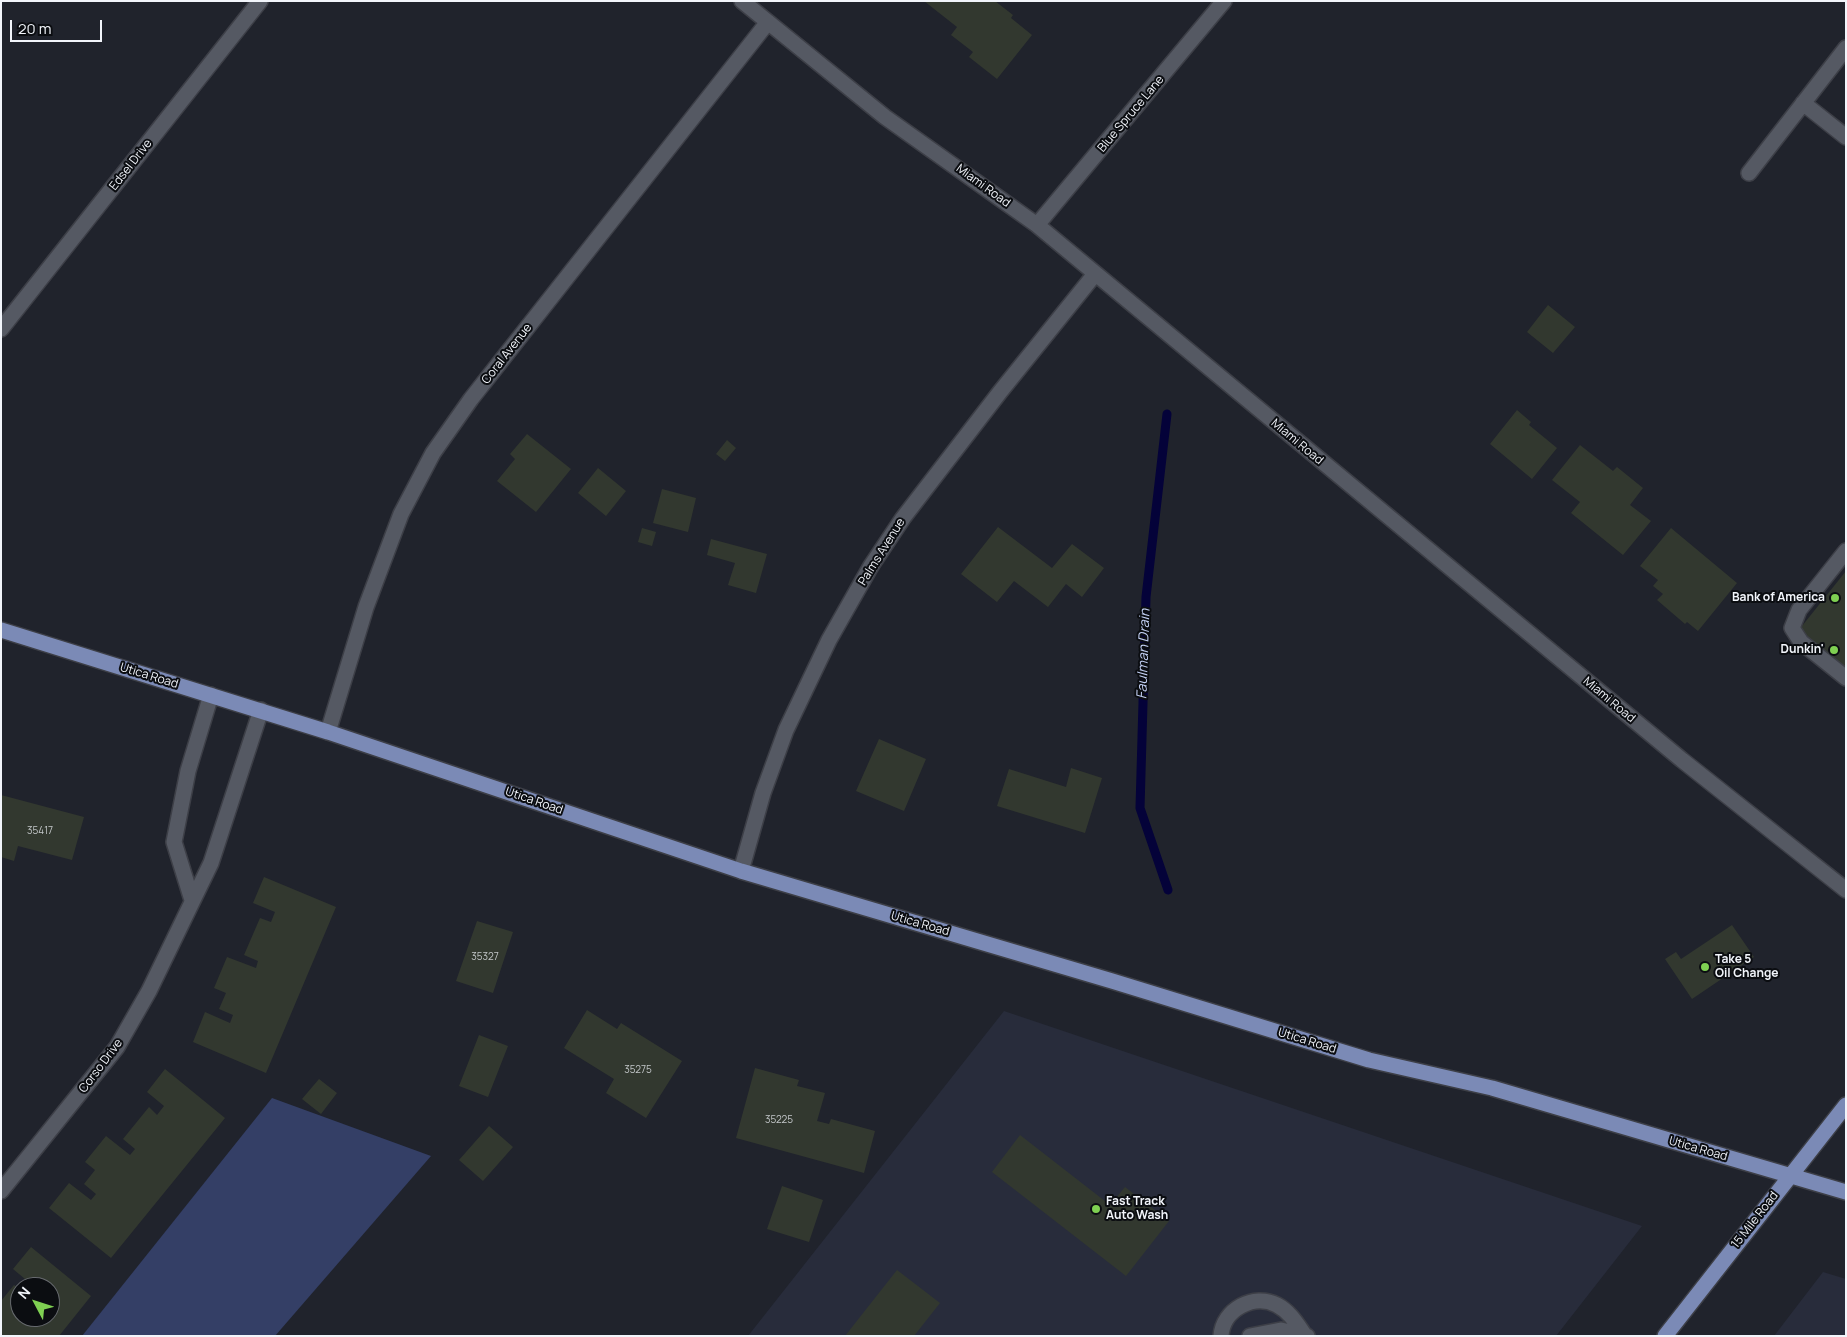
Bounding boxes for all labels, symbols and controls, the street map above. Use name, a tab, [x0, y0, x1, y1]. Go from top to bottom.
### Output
scale bar	[12, 10, 105, 42]
text: 20 m	[18, 18, 51, 39]
street label: Blue Spruce Lane	[1095, 73, 1167, 155]
street label: Edsel Drive	[107, 137, 155, 193]
street label: Miami Road	[953, 162, 1013, 210]
street label: Coral Avenue	[479, 321, 535, 387]
street label: Miami Road	[1268, 416, 1326, 468]
street label: Palms Avenue	[856, 516, 908, 588]
place label: Bank of America	[1732, 591, 1825, 605]
marker: Bank of America	[1829, 592, 1841, 604]
water label: Faulman Drain	[1134, 609, 1154, 699]
place label: Dunkin'	[1781, 643, 1824, 657]
marker: Dunkin'	[1828, 644, 1840, 656]
street label: Utica Road	[118, 660, 180, 692]
street label: Miami Road	[1580, 674, 1638, 726]
street label: Utica Road	[503, 784, 565, 818]
house number: 35417	[27, 825, 53, 837]
street label: Utica Road	[889, 909, 951, 939]
house number: 35327	[471, 951, 499, 963]
place label: Take 5 Oil Change	[1715, 953, 1779, 981]
marker: Take 5 Oil Change	[1699, 961, 1711, 973]
street label: Utica Road	[1276, 1025, 1338, 1057]
street label: Corso Drive	[76, 1036, 126, 1096]
house number: 35275	[624, 1064, 652, 1076]
house number: 35225	[765, 1114, 793, 1126]
street label: Utica Road	[1667, 1134, 1729, 1164]
street label: 15 Mile Road	[1729, 1189, 1781, 1251]
place label: Fast Track Auto Wash	[1106, 1195, 1168, 1223]
marker: Fast Track Auto Wash	[1090, 1203, 1102, 1215]
north arrow	[10, 1277, 60, 1327]
text: N	[13, 1283, 34, 1303]

